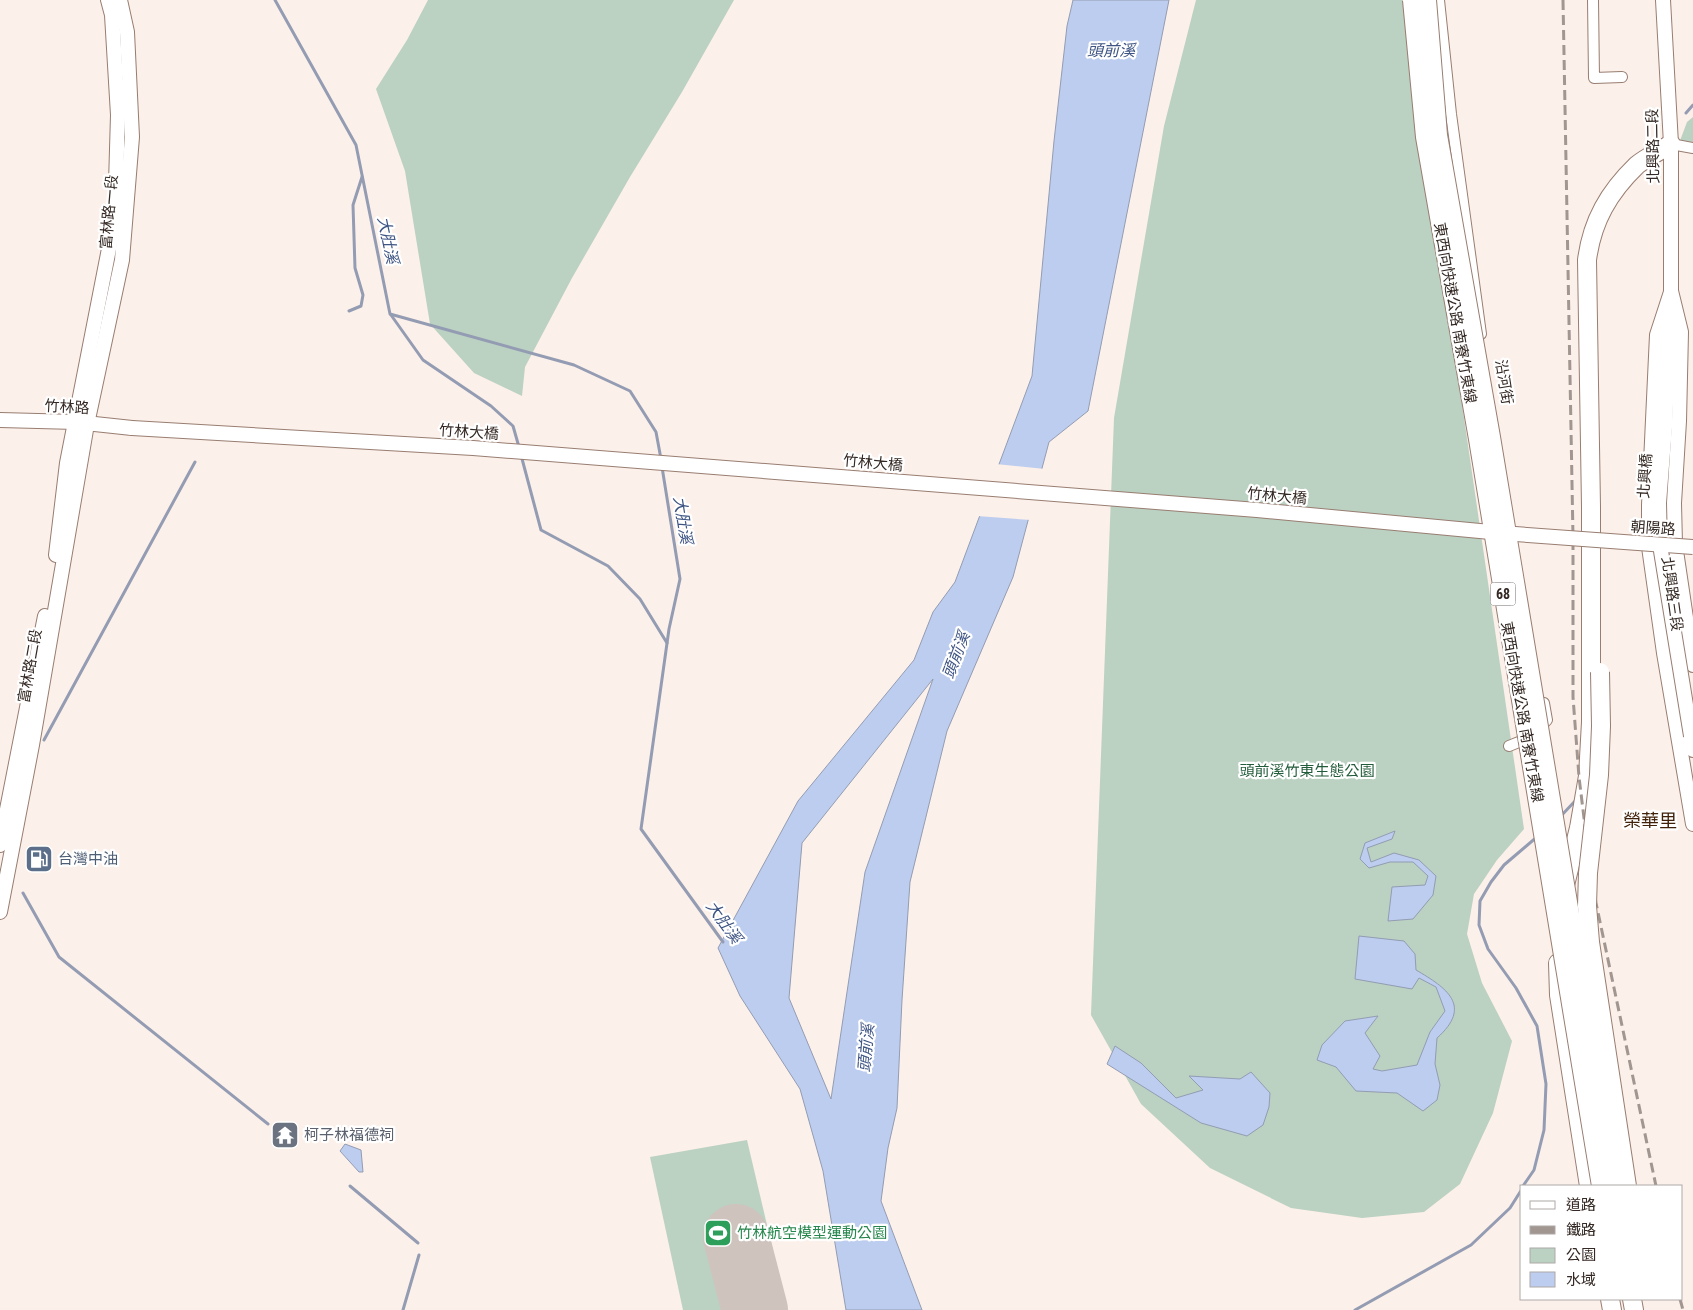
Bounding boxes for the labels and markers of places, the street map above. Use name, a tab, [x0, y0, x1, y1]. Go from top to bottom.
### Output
fuel station icon: 台灣中油	[24, 844, 54, 874]
place label: 台灣中油	[58, 850, 118, 868]
temple icon: 柯子林福德祠	[270, 1120, 300, 1150]
place label: 柯子林福德祠	[304, 1126, 394, 1144]
sports icon: 竹林航空模型運動公園	[703, 1218, 733, 1248]
place label: 竹林航空模型運動公園	[737, 1224, 887, 1242]

